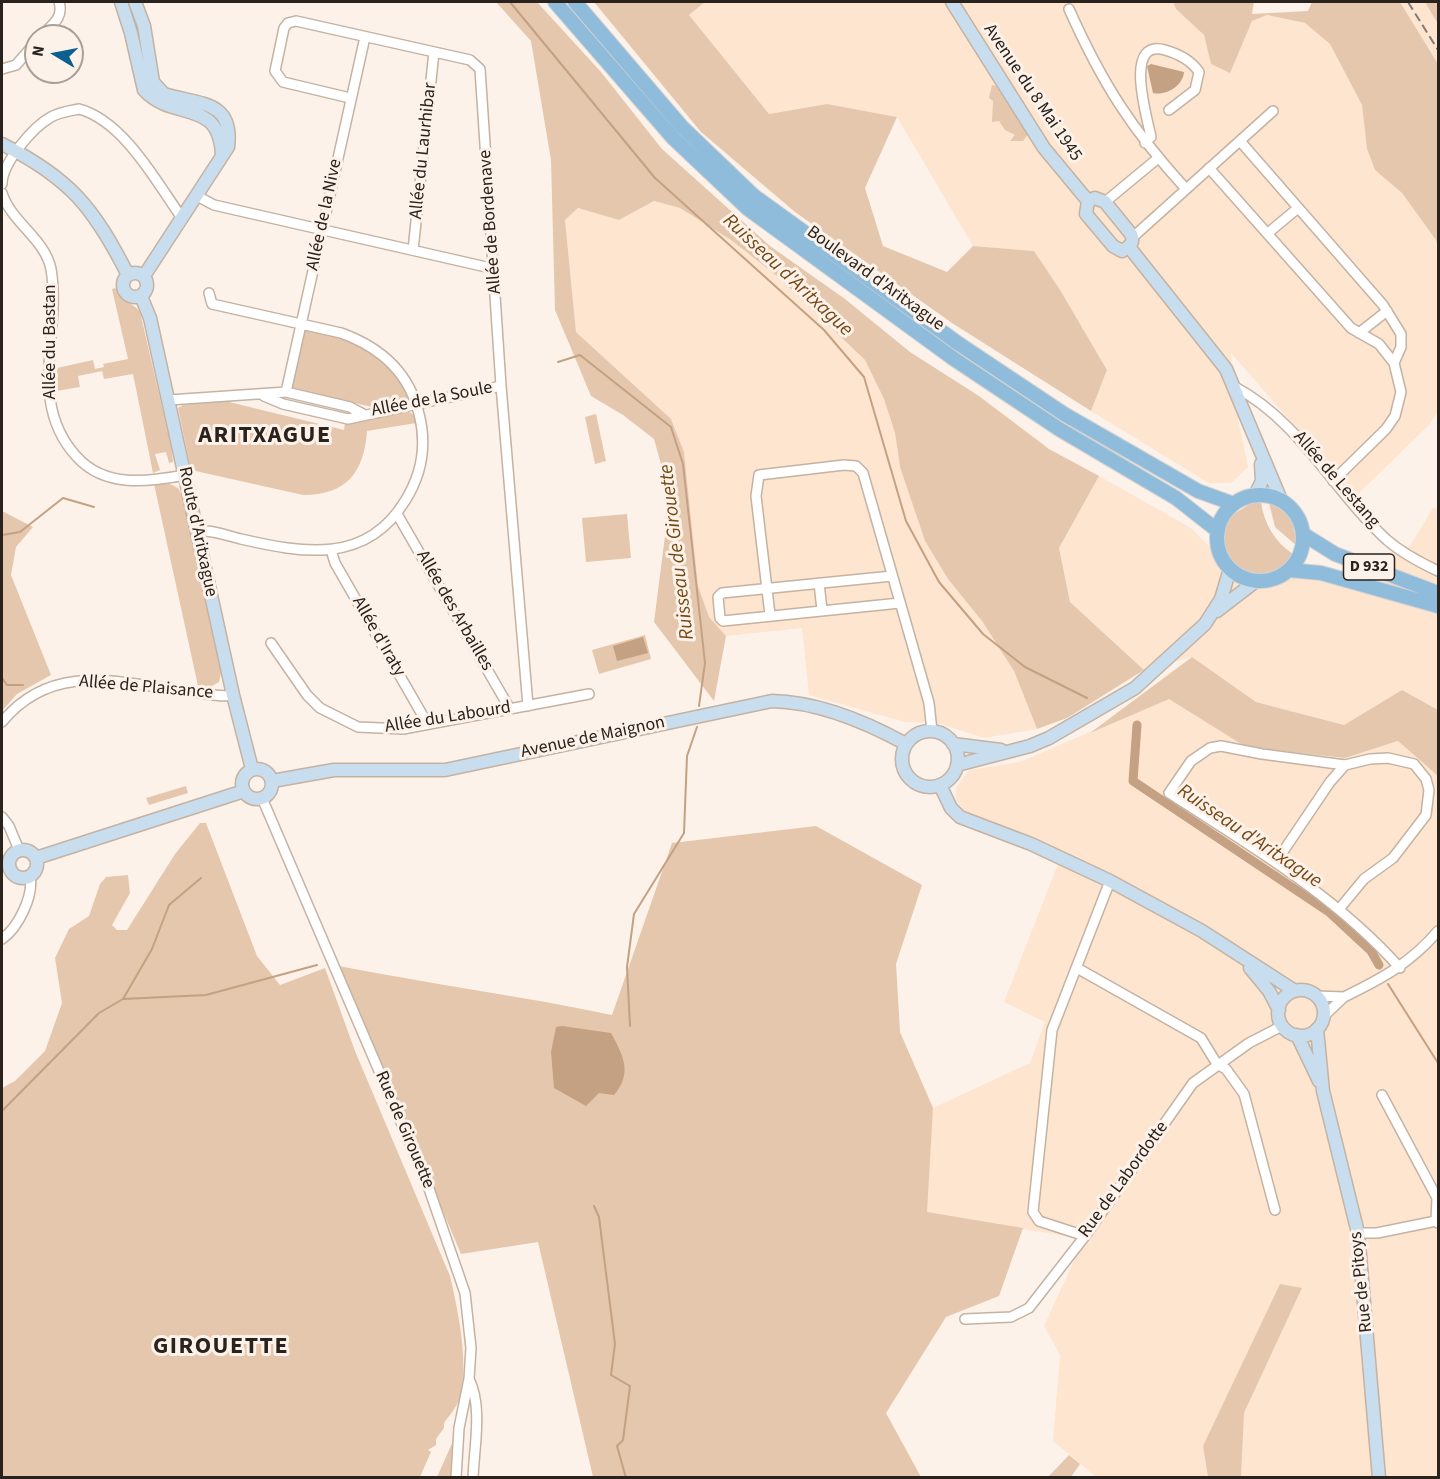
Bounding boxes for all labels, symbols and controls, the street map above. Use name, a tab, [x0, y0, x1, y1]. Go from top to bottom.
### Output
street label: Avenue du 8 Mai 1945	[978, 20, 1086, 166]
north arrow	[24, 24, 84, 84]
text: N	[26, 44, 50, 58]
street label: Allée du Laurhibar	[406, 82, 442, 220]
street label: Allée de Bordenave	[475, 149, 507, 295]
street label: Allée de la Nive	[303, 157, 347, 273]
water label: Ruisseau d'Aritxague	[717, 210, 857, 342]
street label: Boulevard d'Aritxague	[802, 222, 948, 336]
street label: Allée du Bastan	[40, 284, 62, 400]
street label: Allée de la Soule	[370, 378, 494, 422]
district label: ARITXAGUE	[198, 423, 332, 451]
street label: Allée de Lestang	[1288, 427, 1384, 533]
water label: Ruisseau de Girouette	[655, 463, 701, 641]
street label: Route d'Aritxague	[173, 465, 221, 599]
street label: Allée des Arbailles	[411, 547, 497, 675]
road number: D 932	[1344, 554, 1394, 580]
street label: Allée d'Iraty	[346, 593, 410, 681]
street label: Allée de Plaisance	[78, 671, 214, 705]
street label: Allée du Labourd	[384, 697, 512, 739]
street label: Avenue de Maignon	[519, 712, 667, 764]
water label: Ruisseau d'Aritxague	[1172, 780, 1326, 894]
street label: Rue de Girouette	[370, 1068, 438, 1192]
street label: Rue de Labordotte	[1075, 1118, 1173, 1242]
street label: Rue de Pitoys	[1346, 1231, 1378, 1333]
district label: GIROUETTE	[153, 1334, 289, 1362]

